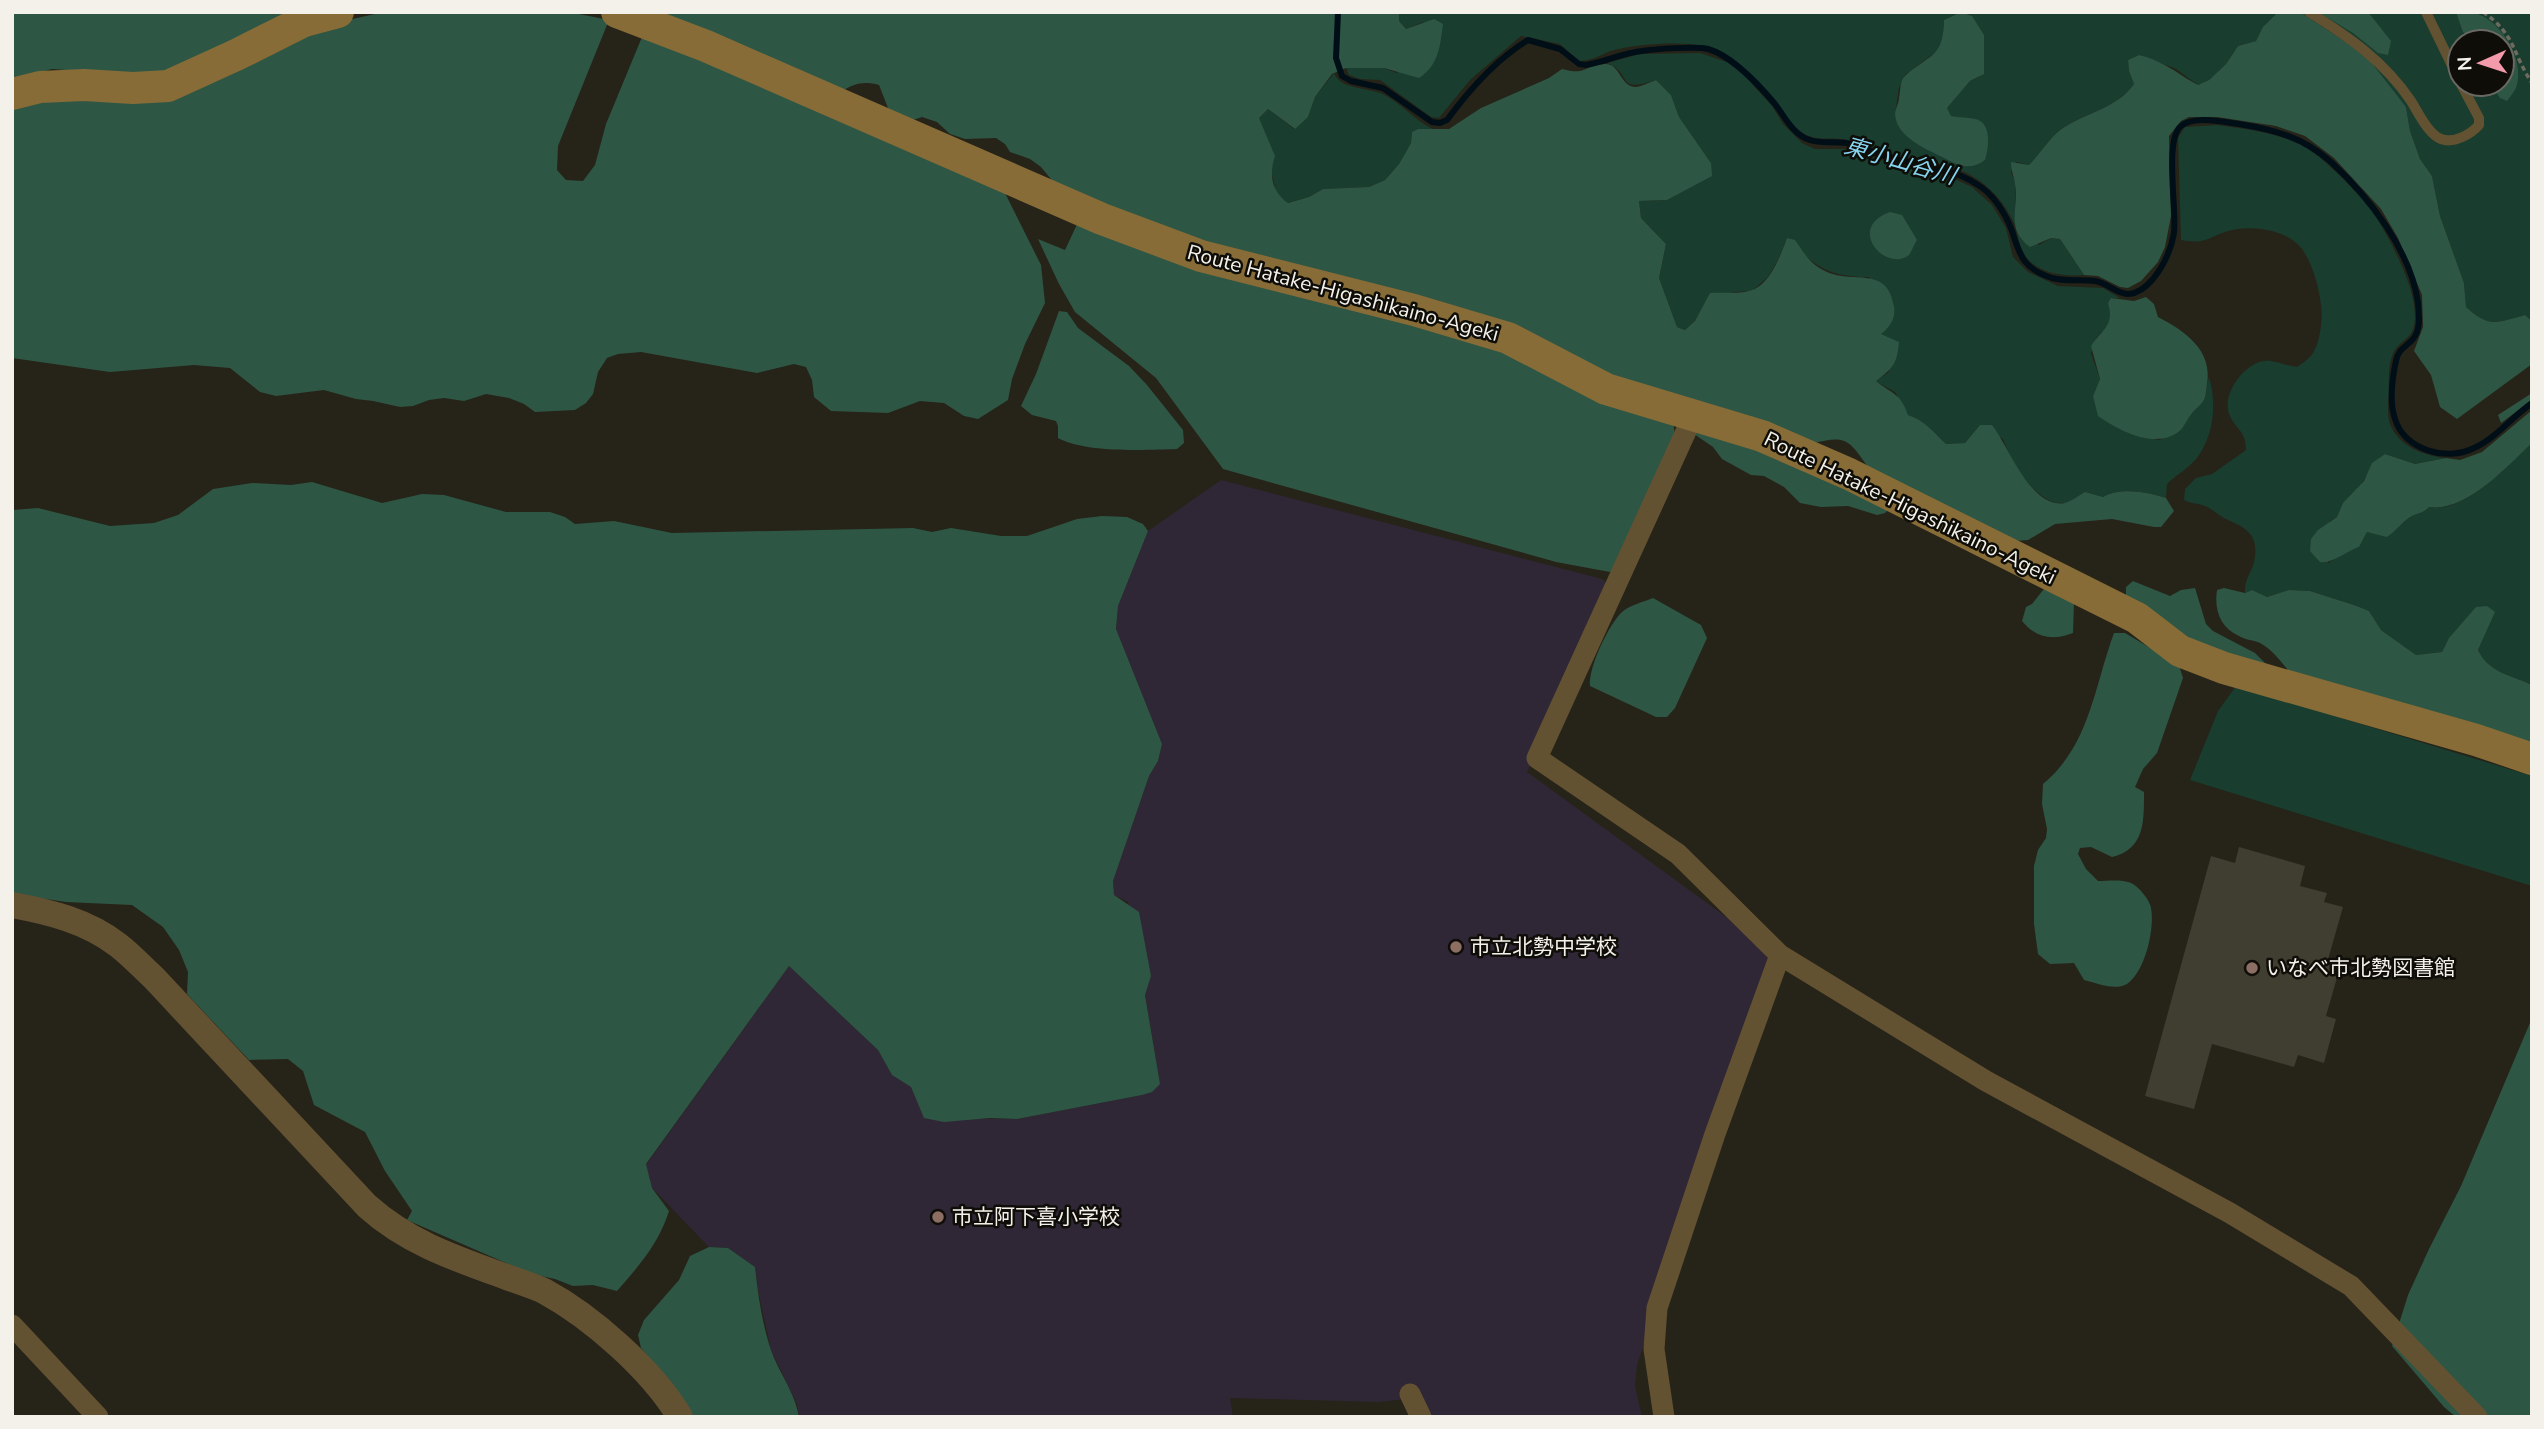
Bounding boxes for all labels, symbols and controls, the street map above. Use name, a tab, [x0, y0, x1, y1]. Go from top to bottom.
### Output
north arrow	[2446, 28, 2516, 98]
text: N	[2452, 56, 2478, 72]
water label: 東小山谷川	[1840, 130, 1962, 193]
street label: Route Hatake-Higashikaino-Ageki	[1184, 238, 1502, 348]
street label: Route Hatake-Higashikaino-Ageki	[1759, 425, 2061, 591]
place label: 市立北勢中学校	[1470, 933, 1617, 961]
marker: 市立北勢中学校	[1448, 939, 1464, 955]
place label: いなべ市北勢図書館	[2266, 954, 2455, 982]
marker: いなべ市北勢図書館	[2244, 960, 2260, 976]
place label: 市立阿下喜小学校	[952, 1203, 1120, 1231]
marker: 市立阿下喜小学校	[930, 1209, 946, 1225]

